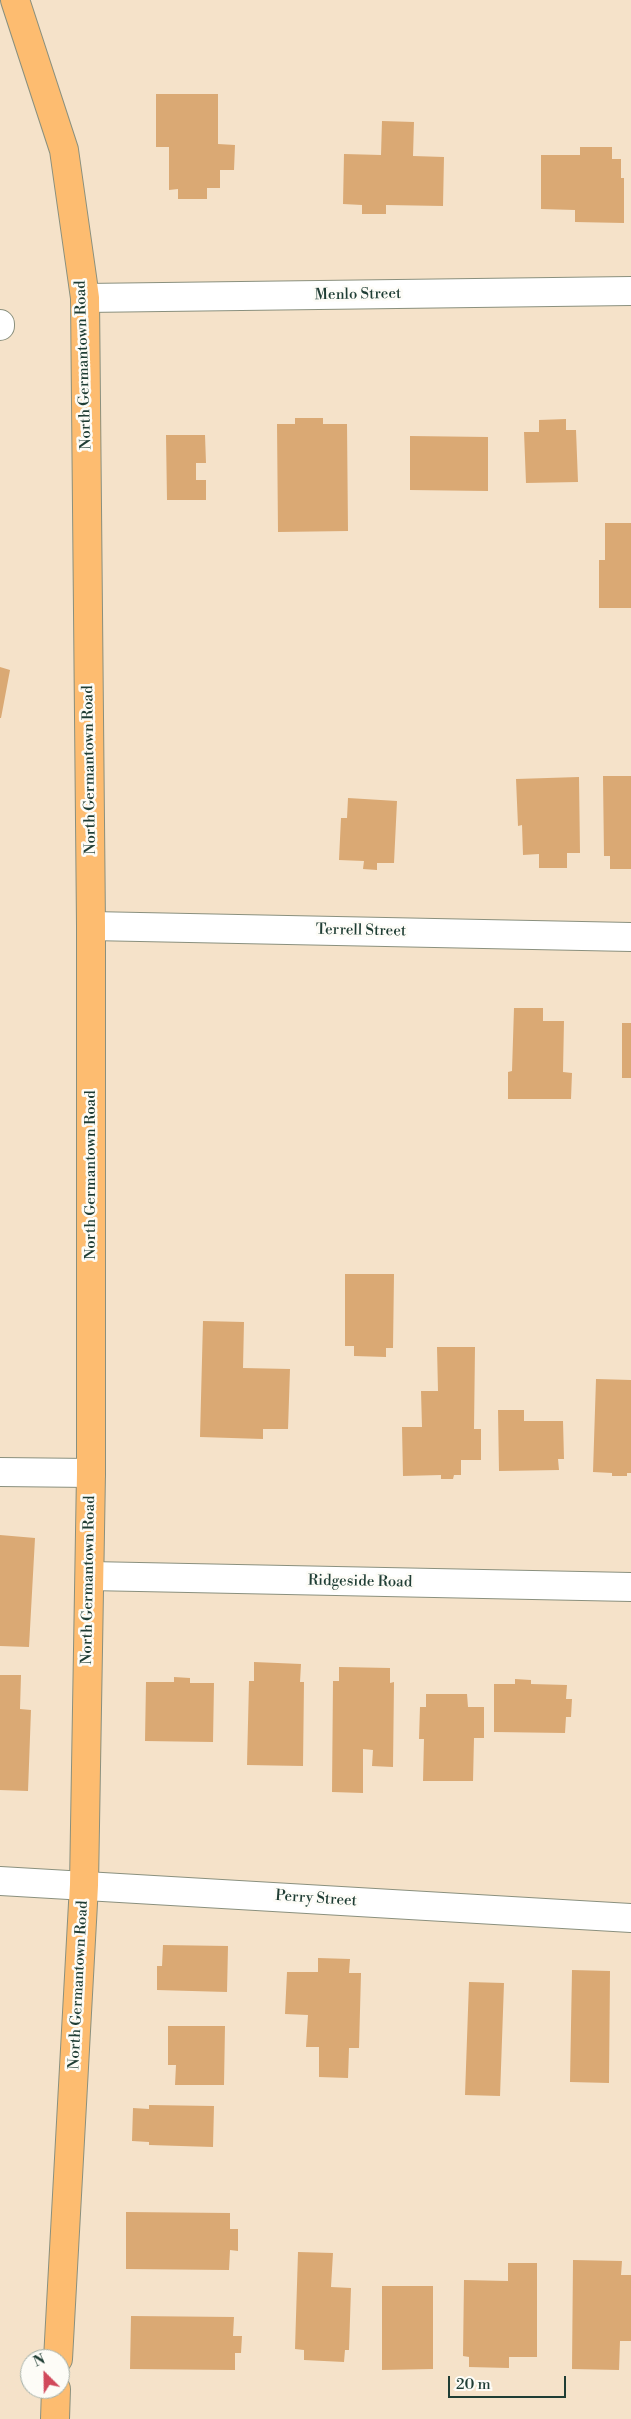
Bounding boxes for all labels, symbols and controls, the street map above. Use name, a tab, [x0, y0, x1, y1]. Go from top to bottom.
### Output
street label: North Germantown Road	[72, 280, 96, 450]
street label: Menlo Street	[315, 285, 401, 305]
street label: North Germantown Road	[80, 685, 100, 855]
street label: Terrell Street	[316, 921, 406, 941]
street label: North Germantown Road	[82, 1090, 100, 1260]
street label: North Germantown Road	[79, 1495, 99, 1665]
street label: Ridgeside Road	[308, 1572, 412, 1592]
street label: Perry Street	[275, 1887, 357, 1911]
street label: North Germantown Road	[66, 1900, 92, 2070]
north arrow	[20, 2349, 70, 2399]
text: N	[31, 2351, 48, 2372]
scale bar	[451, 2366, 568, 2398]
text: 20 m	[456, 2375, 491, 2394]

